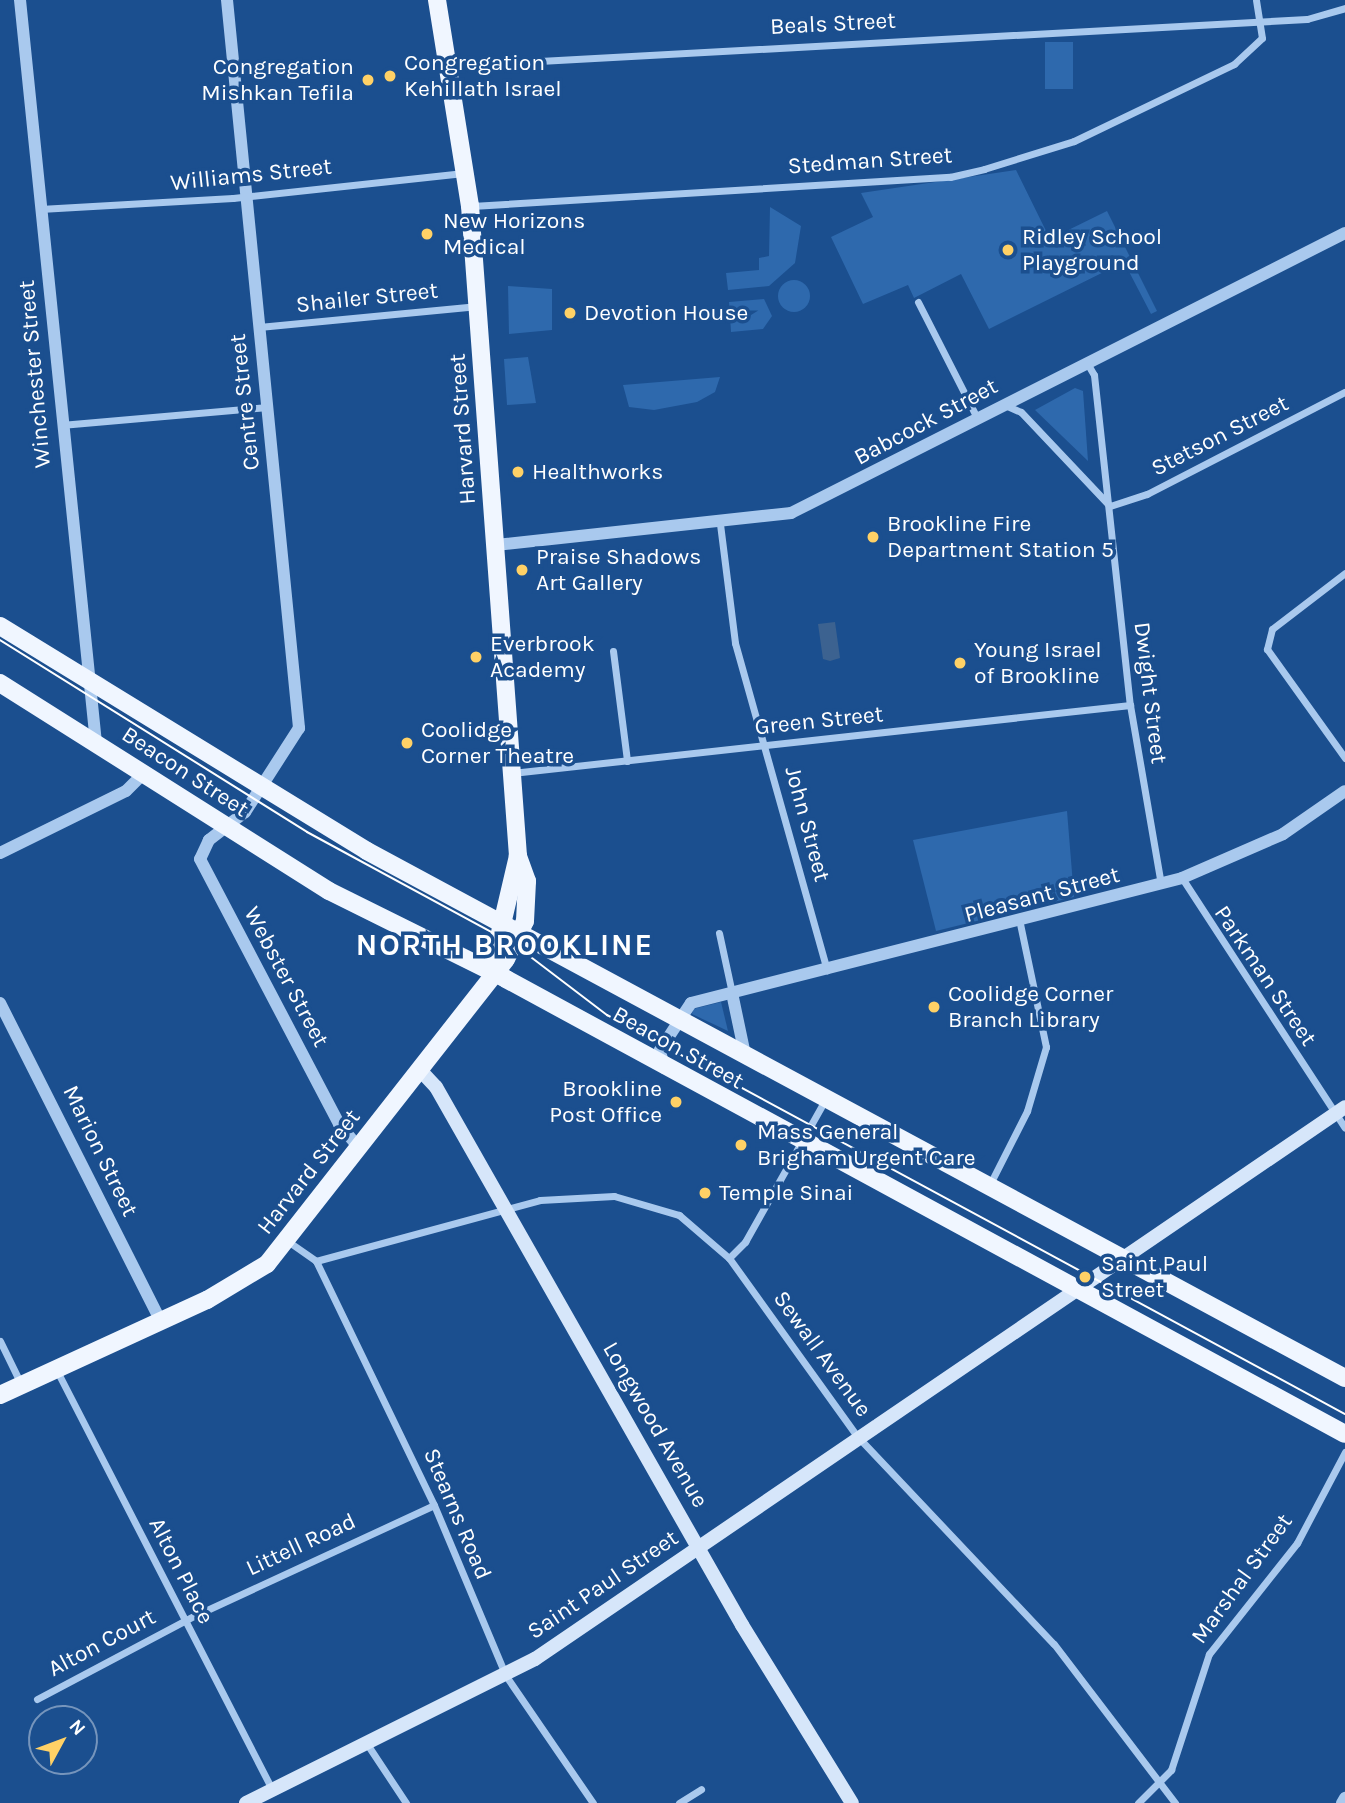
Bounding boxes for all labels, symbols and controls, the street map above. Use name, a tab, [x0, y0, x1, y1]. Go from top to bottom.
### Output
street label: Beals Street	[769, 7, 897, 41]
place label: Congregation Kehillath Israel	[404, 49, 562, 103]
place label: Congregation Mishkan Tefila	[201, 53, 354, 107]
marker: Congregation Kehillath Israel	[382, 68, 398, 84]
marker: Congregation Mishkan Tefila	[360, 72, 376, 88]
street label: Stedman Street	[787, 141, 953, 181]
street label: Williams Street	[169, 153, 333, 197]
place label: New Horizons Medical	[443, 207, 585, 261]
place label: Ridley School Playground	[1022, 223, 1162, 277]
marker: New Horizons Medical	[417, 224, 437, 244]
marker: Ridley School Playground	[1000, 242, 1016, 258]
street label: Shailer Street	[295, 277, 439, 319]
street label: Winchester Street	[13, 279, 57, 469]
place label: Devotion House	[584, 299, 748, 327]
marker: Devotion House	[562, 305, 578, 321]
street label: Centre Street	[224, 332, 266, 472]
street label: Harvard Street	[444, 353, 482, 505]
street label: Babcock Street	[850, 373, 1002, 471]
street label: Stetson Street	[1147, 390, 1293, 482]
place label: Healthworks	[532, 458, 663, 486]
marker: Healthworks	[510, 464, 526, 480]
place label: Brookline Fire Department Station 5	[887, 510, 1114, 564]
marker: Brookline Fire Department Station 5	[865, 529, 881, 545]
place label: Praise Shadows Art Gallery	[536, 543, 701, 597]
marker: Praise Shadows Art Gallery	[514, 562, 530, 578]
street label: Dwight Street	[1128, 620, 1172, 766]
place label: Everbrook Academy	[490, 630, 595, 684]
place label: Young Israel of Brookline	[974, 636, 1102, 690]
marker: Everbrook Academy	[468, 649, 484, 665]
marker: Young Israel of Brookline	[952, 655, 968, 671]
street label: Green Street	[753, 701, 885, 741]
place label: Coolidge Corner Theatre	[421, 716, 574, 770]
street label: Beacon Street	[116, 721, 254, 823]
marker: Coolidge Corner Theatre	[399, 735, 415, 751]
street label: John Street	[778, 763, 836, 885]
street label: Pleasant Street	[961, 861, 1123, 929]
street label: Parkman Street	[1208, 901, 1322, 1051]
street label: Webster Street	[237, 902, 335, 1052]
district label: NORTH BROOKLINE	[358, 927, 652, 963]
place label: Coolidge Corner Branch Library	[948, 980, 1113, 1034]
marker: Coolidge Corner Branch Library	[926, 999, 942, 1015]
street label: Beacon Street	[608, 1001, 748, 1095]
place label: Brookline Post Office	[549, 1075, 662, 1129]
street label: Marion Street	[56, 1081, 144, 1221]
marker: Brookline Post Office	[668, 1094, 684, 1110]
street label: Harvard Street	[252, 1104, 366, 1240]
place label: Mass General Brigham Urgent Care	[757, 1118, 976, 1172]
marker: Mass General Brigham Urgent Care	[731, 1135, 751, 1155]
place label: Temple Sinai	[719, 1179, 853, 1207]
marker: Temple Sinai	[697, 1185, 713, 1201]
place label: Saint Paul Street	[1101, 1250, 1208, 1304]
marker: Saint Paul Street	[1075, 1267, 1095, 1287]
street label: Sewall Avenue	[767, 1286, 877, 1422]
street label: Longwood Avenue	[596, 1337, 714, 1513]
street label: Stearns Road	[417, 1444, 497, 1584]
street label: Littell Road	[242, 1508, 360, 1582]
street label: Marshal Street	[1186, 1509, 1298, 1649]
street label: Alton Place	[142, 1513, 220, 1629]
street label: Saint Paul Street	[522, 1524, 684, 1646]
street label: Alton Court	[44, 1603, 160, 1683]
north arrow	[28, 1705, 98, 1775]
text: N	[65, 1715, 90, 1740]

